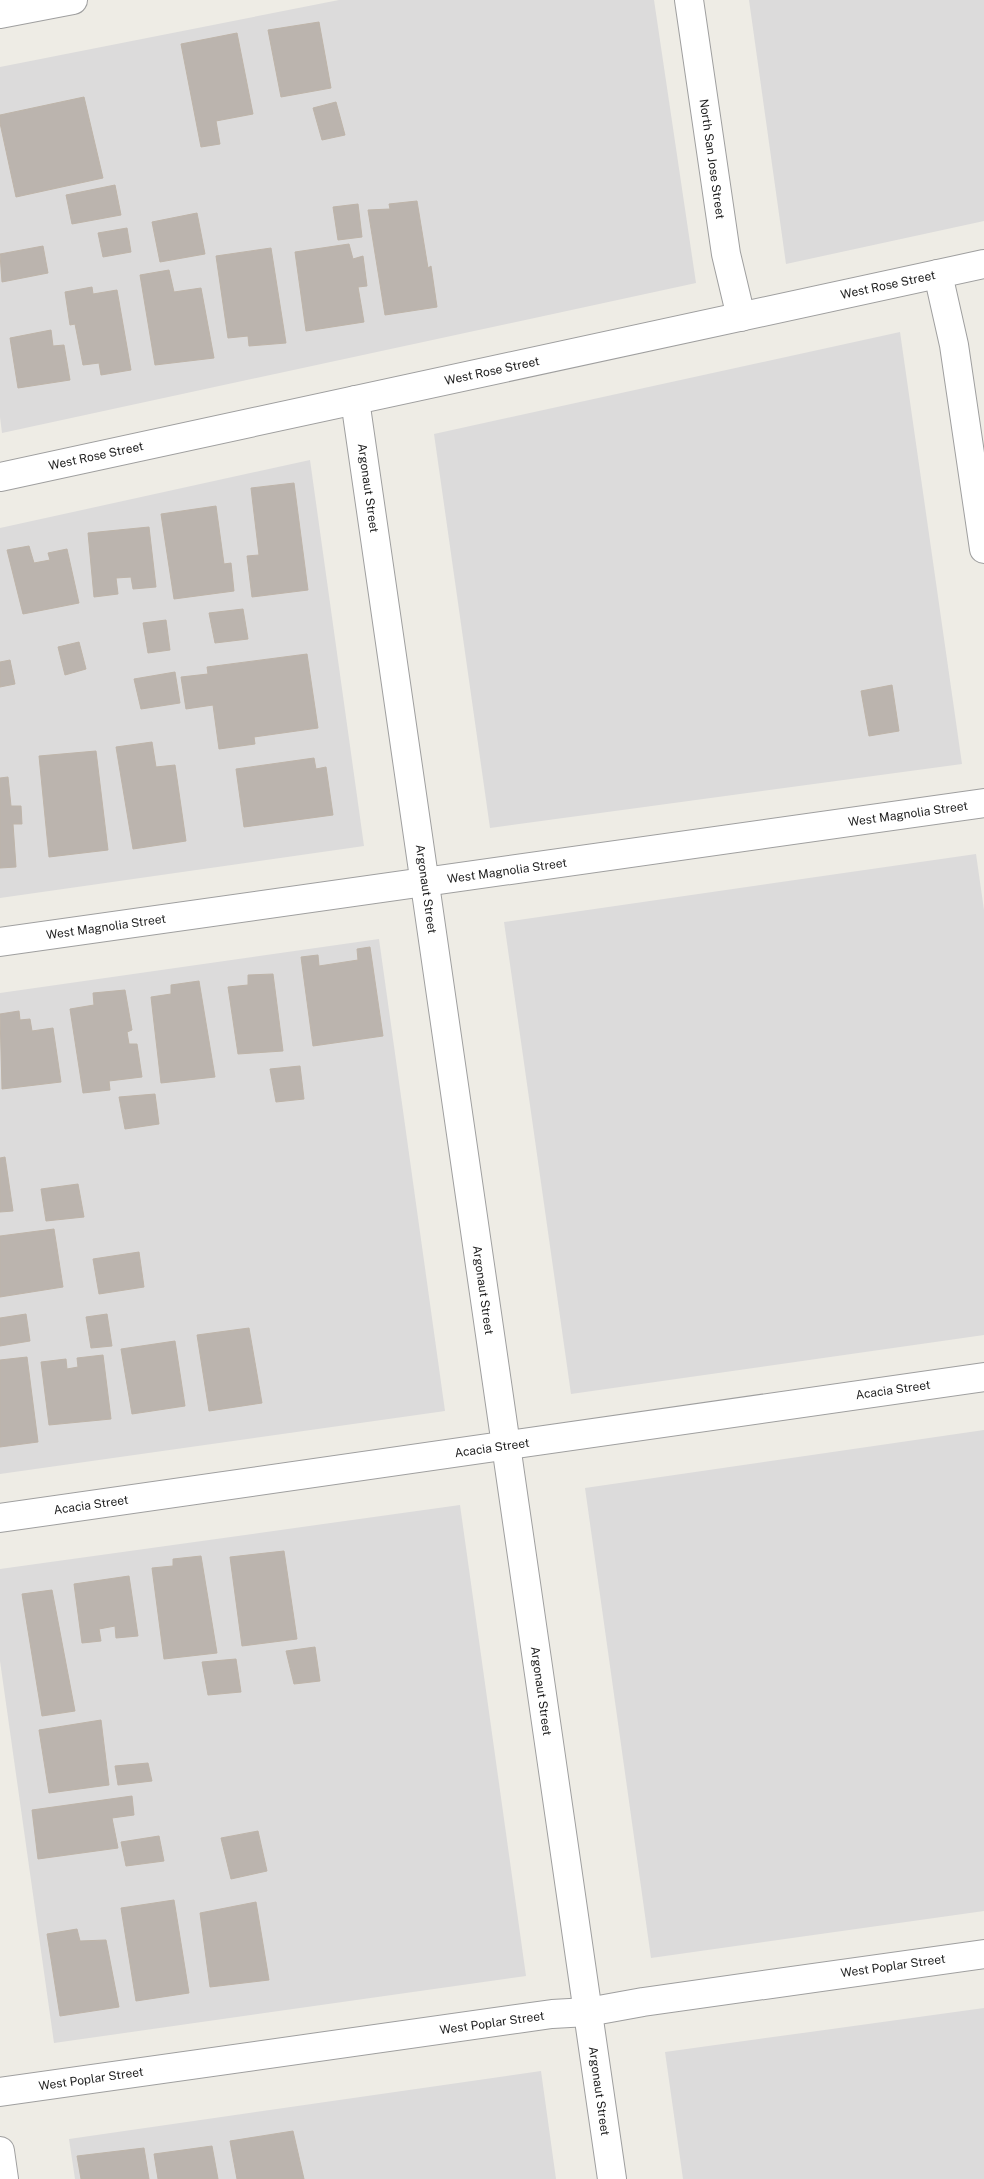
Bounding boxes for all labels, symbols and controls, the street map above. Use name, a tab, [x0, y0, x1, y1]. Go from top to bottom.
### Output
street label: North San Jose Street	[697, 98, 727, 220]
street label: West Rose Street	[839, 268, 937, 302]
street label: West Rose Street	[443, 354, 541, 388]
street label: West Rose Street	[47, 439, 145, 473]
street label: Argonaut Street	[355, 442, 381, 534]
street label: West Magnolia Street	[847, 799, 969, 829]
street label: Argonaut Street	[413, 843, 439, 935]
street label: West Magnolia Street	[446, 856, 568, 886]
street label: West Magnolia Street	[45, 912, 167, 942]
street label: Argonaut Street	[470, 1244, 496, 1336]
street label: Acacia Street	[855, 1378, 932, 1402]
street label: Acacia Street	[454, 1436, 531, 1460]
street label: Acacia Street	[53, 1493, 130, 1517]
street label: Argonaut Street	[528, 1645, 554, 1737]
street label: West Poplar Street	[840, 1952, 947, 1980]
street label: West Poplar Street	[439, 2009, 546, 2037]
street label: Argonaut Street	[586, 2045, 612, 2137]
street label: West Poplar Street	[38, 2065, 145, 2093]

